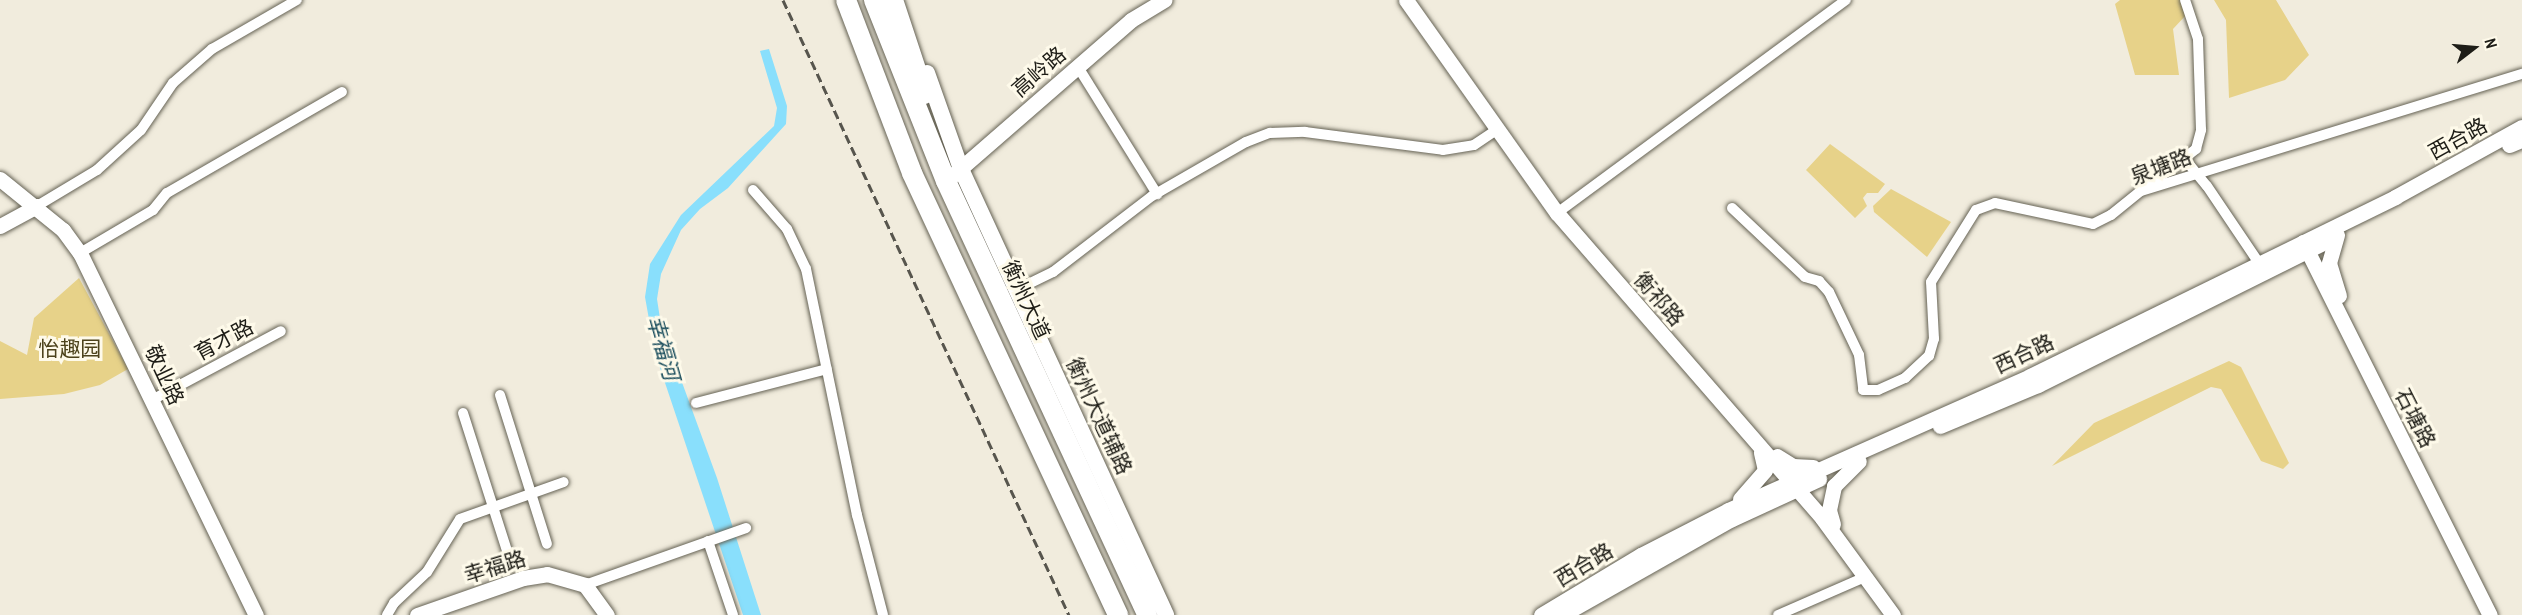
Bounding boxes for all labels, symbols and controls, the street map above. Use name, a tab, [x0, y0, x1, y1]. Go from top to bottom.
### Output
north arrow	[2444, 18, 2504, 78]
text: N	[2479, 35, 2503, 51]
street label: 高岭路	[1007, 42, 1071, 102]
street label: 西合路	[2424, 113, 2492, 165]
street label: 泉塘路	[2127, 144, 2195, 190]
street label: 衡州大道	[997, 257, 1055, 343]
street label: 衡祁路	[1629, 267, 1689, 331]
water label: 幸福河	[641, 313, 685, 383]
street label: 育才路	[190, 314, 258, 366]
street label: 西合路	[1990, 329, 2058, 379]
park label: 怡趣园	[39, 336, 101, 362]
street label: 敬业路	[139, 341, 189, 409]
street label: 衡州大道辅路	[1061, 354, 1137, 478]
street label: 石塘路	[2389, 384, 2441, 452]
street label: 西合路	[1551, 538, 1617, 592]
street label: 幸福路	[461, 546, 529, 588]

